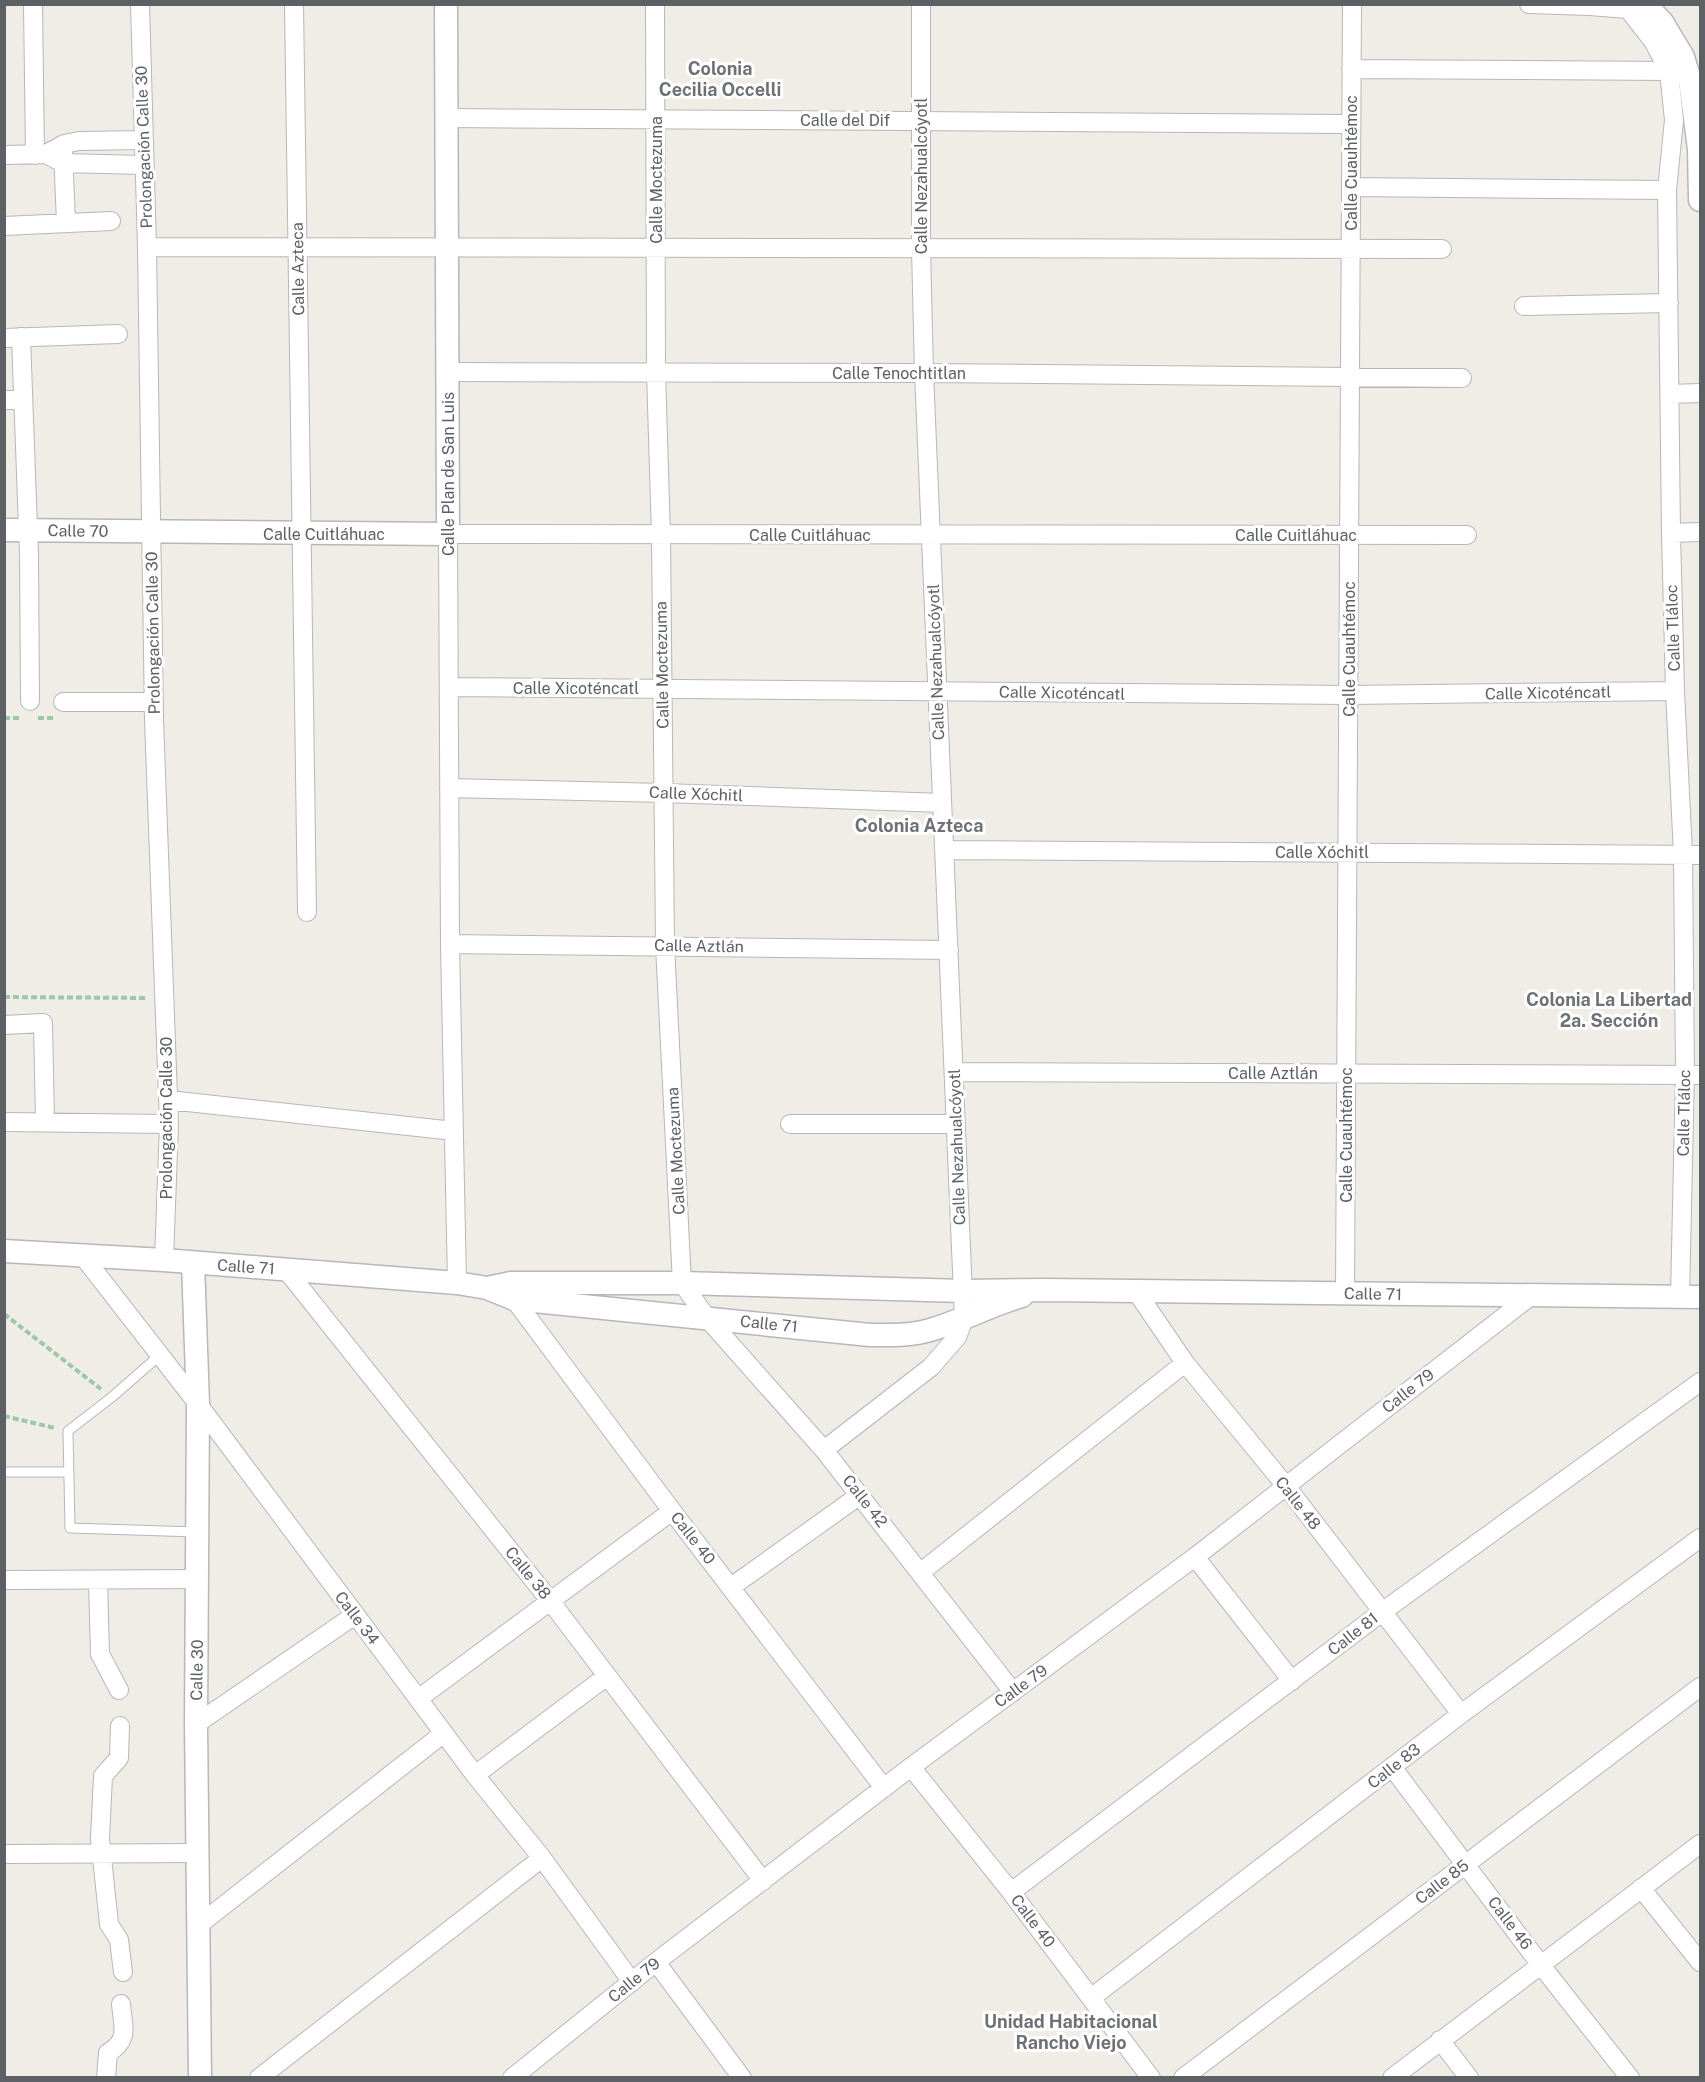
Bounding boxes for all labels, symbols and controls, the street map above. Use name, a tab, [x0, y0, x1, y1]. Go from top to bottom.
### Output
district label: Colonia Cecilia Occelli	[659, 58, 781, 100]
street label: Prolongación Calle 30	[132, 65, 156, 229]
street label: Calle Cuauhtémoc	[1342, 95, 1361, 231]
street label: Calle Nezahualcóyotl	[912, 98, 931, 254]
street label: Calle del Dif	[800, 111, 890, 130]
street label: Calle Moctezuma	[647, 116, 666, 244]
street label: Calle Azteca	[288, 222, 308, 316]
street label: Calle Tenochtitlan	[832, 364, 966, 383]
street label: Calle Plan de San Luis	[439, 392, 458, 556]
street label: Calle 70	[47, 521, 109, 541]
street label: Calle Cuitláhuac	[263, 525, 385, 544]
street label: Calle Cuitláhuac	[749, 526, 871, 545]
street label: Calle Cuitláhuac	[1235, 526, 1357, 545]
street label: Prolongación Calle 30	[142, 551, 164, 715]
street label: Calle Cuauhtémoc	[1340, 581, 1359, 717]
street label: Calle Nezahualcóyotl	[924, 583, 948, 741]
street label: Calle Tláloc	[1662, 584, 1684, 672]
street label: Calle Moctezuma	[651, 601, 673, 729]
street label: Calle Xicoténcatl	[513, 679, 639, 698]
street label: Calle Xicoténcatl	[999, 682, 1125, 704]
street label: Calle Xicoténcatl	[1485, 682, 1611, 704]
street label: Calle Xóchitl	[649, 783, 744, 805]
district label: Colonia Azteca	[855, 815, 983, 836]
street label: Calle Xóchitl	[1275, 843, 1369, 862]
street label: Calle Aztlán	[654, 936, 744, 956]
district label: Colonia La Libertad 2a. Sección	[1526, 989, 1692, 1031]
street label: Prolongación Calle 30	[157, 1036, 176, 1199]
street label: Calle Aztlán	[1228, 1064, 1318, 1083]
street label: Calle Cuauhtémoc	[1337, 1067, 1356, 1203]
street label: Calle Nezahualcóyotl	[945, 1068, 969, 1226]
street label: Calle Tláloc	[1674, 1069, 1694, 1157]
street label: Calle Moctezuma	[663, 1087, 689, 1215]
street label: Calle 71	[216, 1255, 276, 1279]
street label: Calle 71	[1344, 1284, 1402, 1304]
street label: Calle 71	[739, 1312, 799, 1336]
street label: Calle 79	[1378, 1365, 1438, 1417]
street label: Calle 42	[839, 1471, 891, 1531]
street label: Calle 48	[1271, 1473, 1325, 1533]
street label: Calle 40	[667, 1508, 720, 1568]
street label: Calle 38	[501, 1543, 555, 1603]
street label: Calle 34	[331, 1588, 383, 1648]
street label: Calle 81	[1324, 1608, 1382, 1660]
street label: Calle 30	[187, 1639, 207, 1701]
street label: Calle 79	[991, 1660, 1051, 1712]
street label: Calle 83	[1364, 1739, 1424, 1793]
street label: Calle 85	[1411, 1856, 1473, 1908]
street label: Calle 40	[1007, 1891, 1059, 1951]
street label: Calle 46	[1484, 1893, 1536, 1953]
street label: Calle 79	[604, 1953, 664, 2007]
district label: Unidad Habitacional Rancho Viejo	[984, 2011, 1158, 2053]

